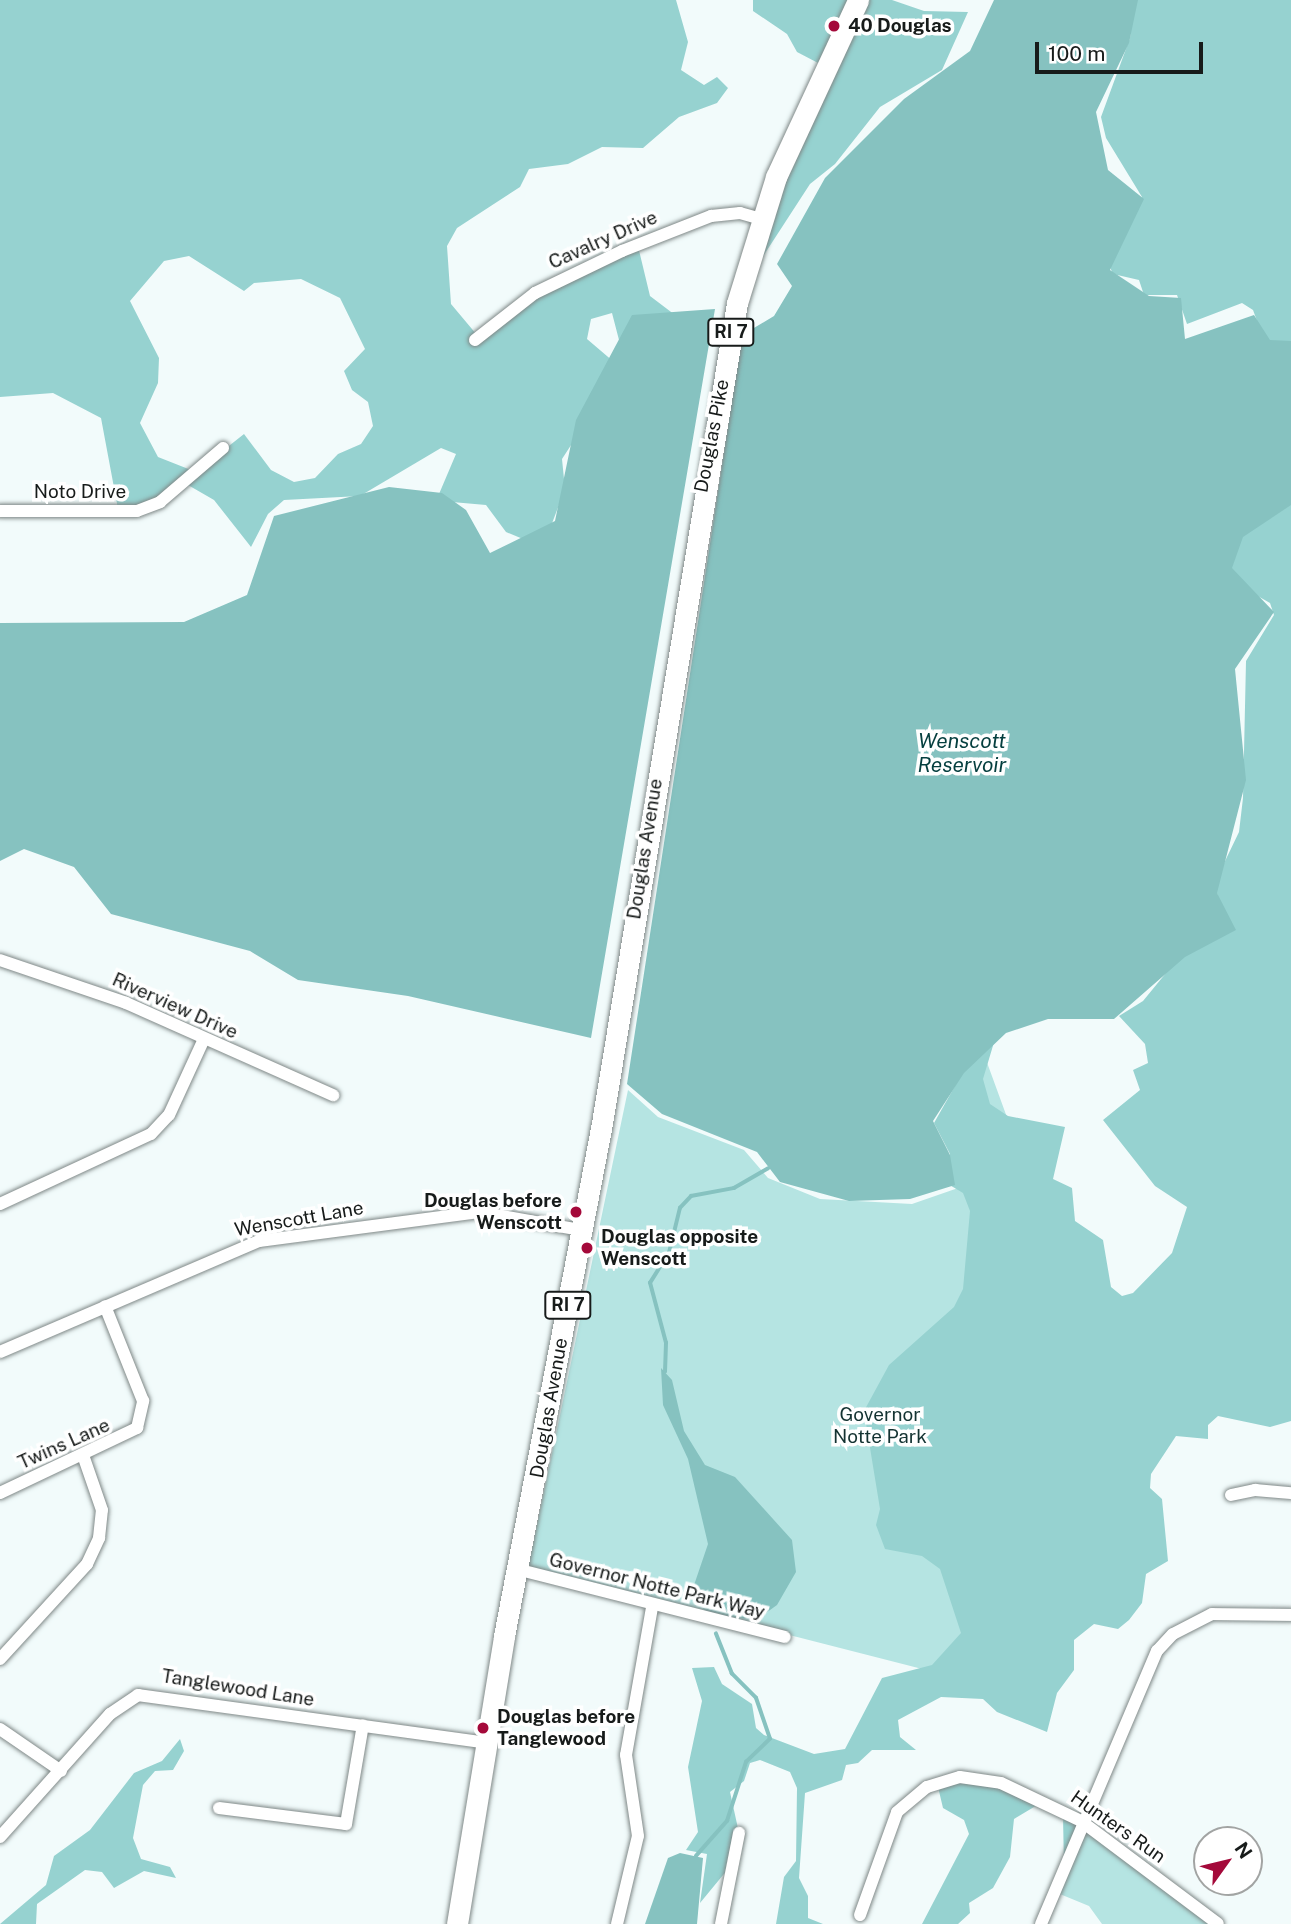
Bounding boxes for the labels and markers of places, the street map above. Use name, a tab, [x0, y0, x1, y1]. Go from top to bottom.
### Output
place label: 40 Douglas	[848, 15, 952, 37]
marker: 40 Douglas	[826, 18, 842, 34]
place label: Douglas before Wenscott	[424, 1190, 562, 1234]
marker: Douglas before Wenscott	[568, 1204, 584, 1220]
place label: Douglas opposite Wenscott	[601, 1226, 758, 1270]
marker: Douglas opposite Wenscott	[579, 1240, 595, 1256]
place label: Douglas before Tanglewood	[497, 1706, 635, 1750]
marker: Douglas before Tanglewood	[475, 1720, 491, 1736]

